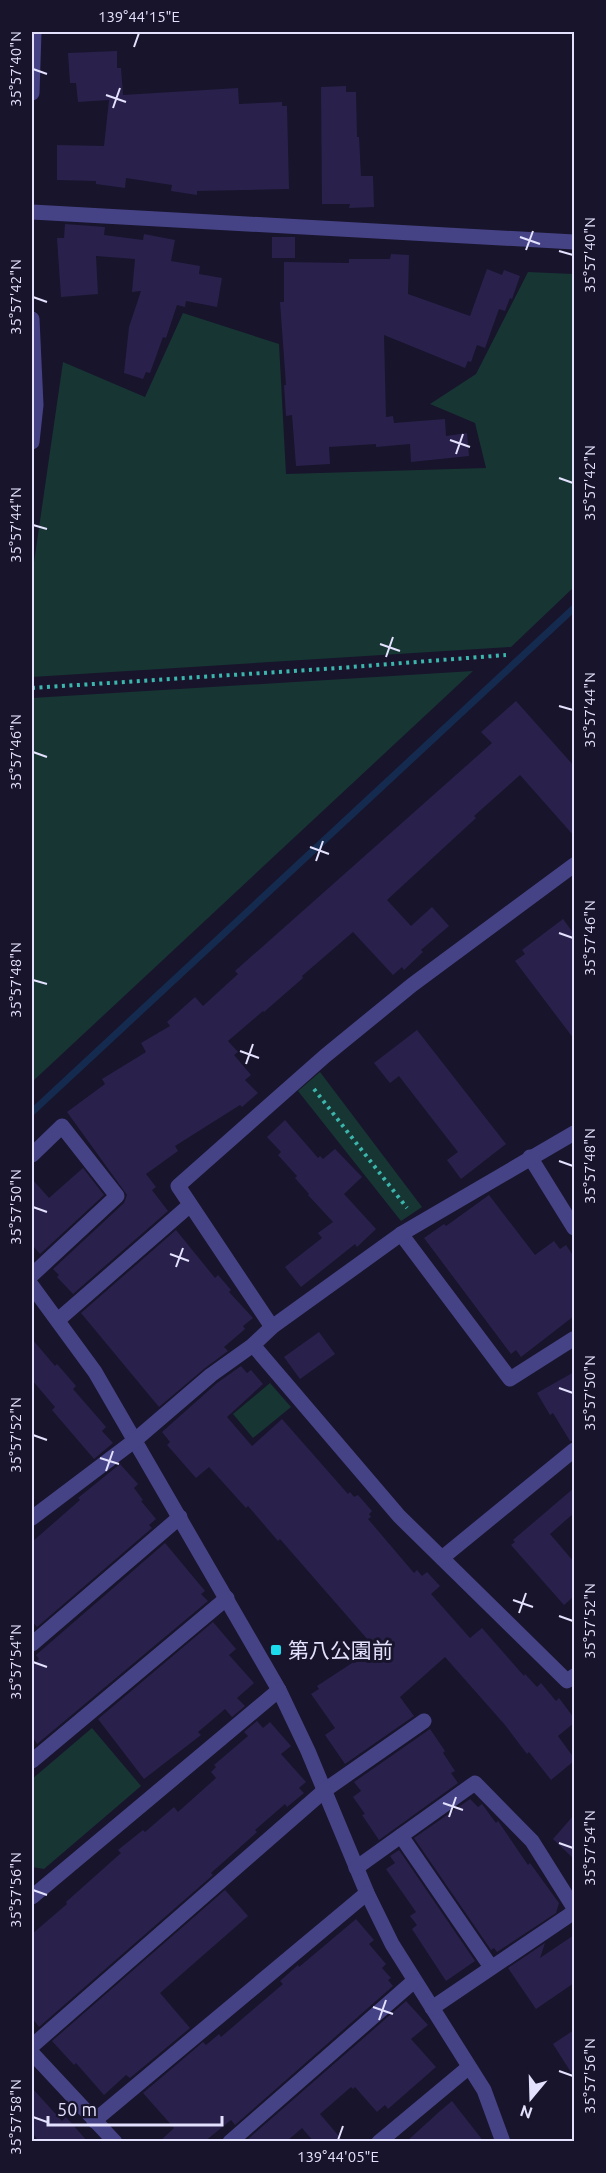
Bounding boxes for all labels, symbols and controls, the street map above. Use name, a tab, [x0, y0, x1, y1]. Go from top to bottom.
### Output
text: 139°44'15"E	[98, 8, 180, 25]
text: 35°57'40"N	[7, 31, 24, 107]
text: 35°57'40"N	[581, 217, 598, 293]
text: 35°57'42"N	[7, 259, 24, 335]
text: 35°57'42"N	[581, 445, 598, 521]
text: 35°57'44"N	[7, 487, 24, 563]
text: 35°57'44"N	[581, 672, 598, 748]
text: 35°57'46"N	[7, 714, 24, 790]
text: 35°57'46"N	[581, 900, 598, 976]
text: 35°57'48"N	[7, 942, 24, 1018]
text: 35°57'48"N	[581, 1128, 598, 1204]
text: 35°57'50"N	[7, 1169, 24, 1245]
text: 35°57'50"N	[581, 1355, 598, 1431]
text: 35°57'52"N	[7, 1397, 24, 1473]
text: 35°57'52"N	[581, 1583, 598, 1659]
text: 35°57'54"N	[7, 1624, 24, 1700]
place label: 第八公園前	[288, 1638, 393, 1662]
marker: 第八公園前	[269, 1643, 283, 1657]
text: 35°57'54"N	[581, 1810, 598, 1886]
text: 35°57'56"N	[7, 1852, 24, 1928]
text: 35°57'56"N	[581, 2038, 598, 2114]
north arrow	[501, 2068, 561, 2128]
text: 35°57'58"N	[7, 2079, 24, 2155]
scale bar	[48, 2089, 222, 2127]
text: 50 m	[57, 2099, 97, 2119]
text: N	[518, 2102, 535, 2123]
text: 139°44'05"E	[297, 2148, 379, 2165]

